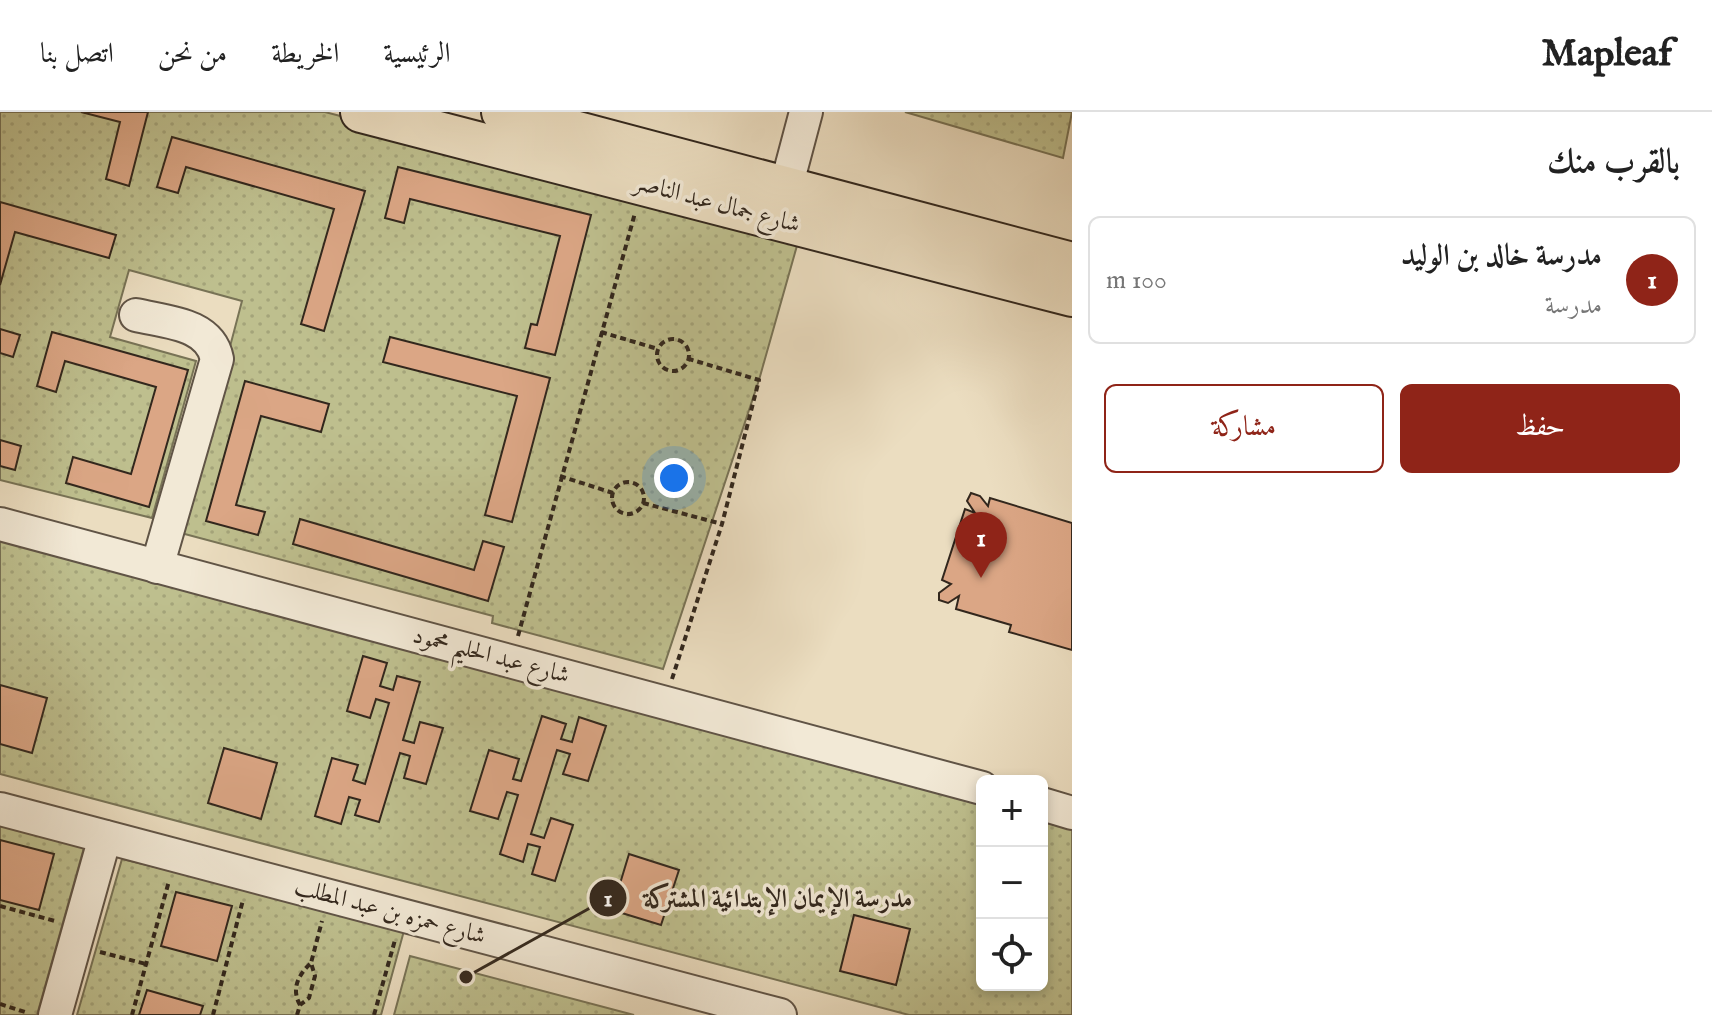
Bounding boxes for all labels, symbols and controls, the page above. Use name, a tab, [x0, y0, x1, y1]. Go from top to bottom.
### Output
text: Mapleaf	[1542, 31, 1672, 79]
text: اتصل بنا	[40, 37, 114, 72]
text: من نحن	[158, 37, 227, 72]
text: الخريطة	[271, 37, 339, 72]
text: الرئيسية	[383, 37, 451, 72]
text: بالقرب منك	[1547, 141, 1680, 184]
street label: شارع جمال عبد الناصر	[627, 166, 803, 244]
text: مدرسة خالد بن الوليد	[1401, 238, 1602, 276]
text: 100 m	[1106, 264, 1167, 297]
text: 1	[1647, 264, 1657, 297]
text: مدرسة	[1545, 289, 1602, 322]
button: مشاركة	[1104, 384, 1384, 473]
button: حفظ	[1400, 384, 1680, 473]
your location	[654, 458, 694, 498]
pin: 1	[955, 512, 1007, 578]
street label: شارع عبد الحليم محمود	[407, 620, 573, 699]
map controls	[976, 775, 1048, 991]
button: +	[976, 775, 1048, 847]
button: −	[976, 847, 1048, 919]
street label: شارع حمزه بن عبد المطلب	[290, 872, 489, 955]
callout: مدرسة الإيمان الإبتدائية المشتركة	[588, 873, 929, 923]
text: مدرسة الإيمان الإبتدائية المشتركة	[642, 882, 912, 916]
text: 1	[604, 884, 613, 915]
button: locate	[976, 919, 1048, 991]

